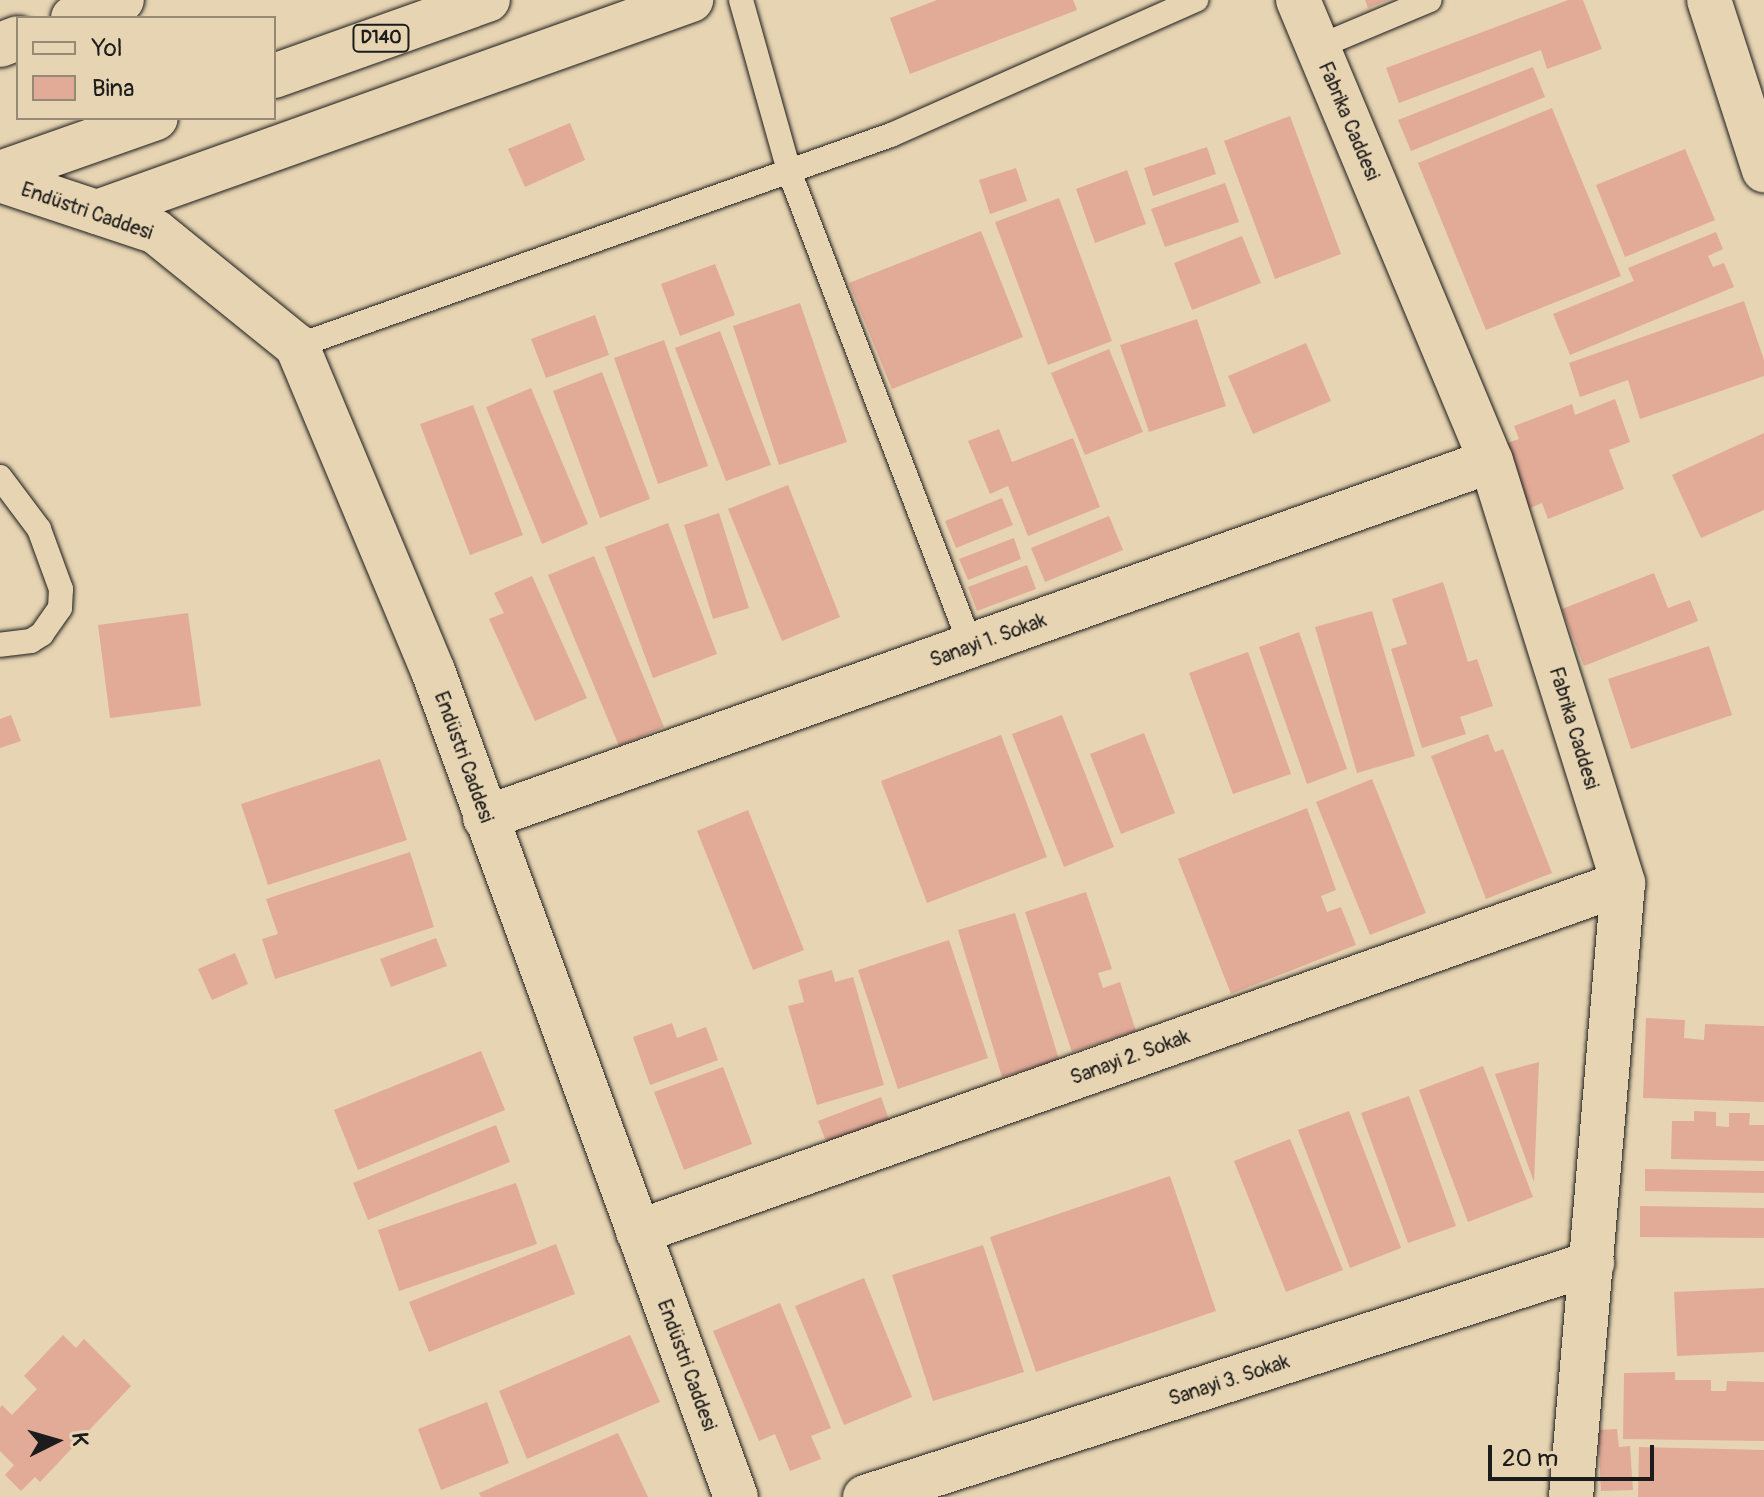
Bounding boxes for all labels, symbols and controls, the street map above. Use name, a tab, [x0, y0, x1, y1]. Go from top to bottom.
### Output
legend	[16, 16, 276, 120]
road number: D140	[351, 24, 411, 52]
text: Yol	[92, 34, 122, 63]
street label: Fabrika Caddesi	[1313, 58, 1385, 184]
text: Bina	[92, 74, 134, 103]
street label: Endüstri Caddesi	[18, 177, 156, 245]
street label: Sanayi 1. Sokak	[926, 608, 1050, 672]
street label: Fabrika Caddesi	[1544, 664, 1604, 792]
street label: Endüstri Caddesi	[429, 688, 499, 826]
street label: Sanayi 2. Sokak	[1067, 1024, 1193, 1090]
street label: Endüstri Caddesi	[652, 1296, 722, 1434]
street label: Sanayi 3. Sokak	[1166, 1349, 1292, 1411]
north arrow	[16, 1401, 96, 1481]
scale bar	[1492, 1429, 1658, 1479]
text: K	[65, 1431, 94, 1447]
text: 20 m	[1502, 1444, 1558, 1473]

